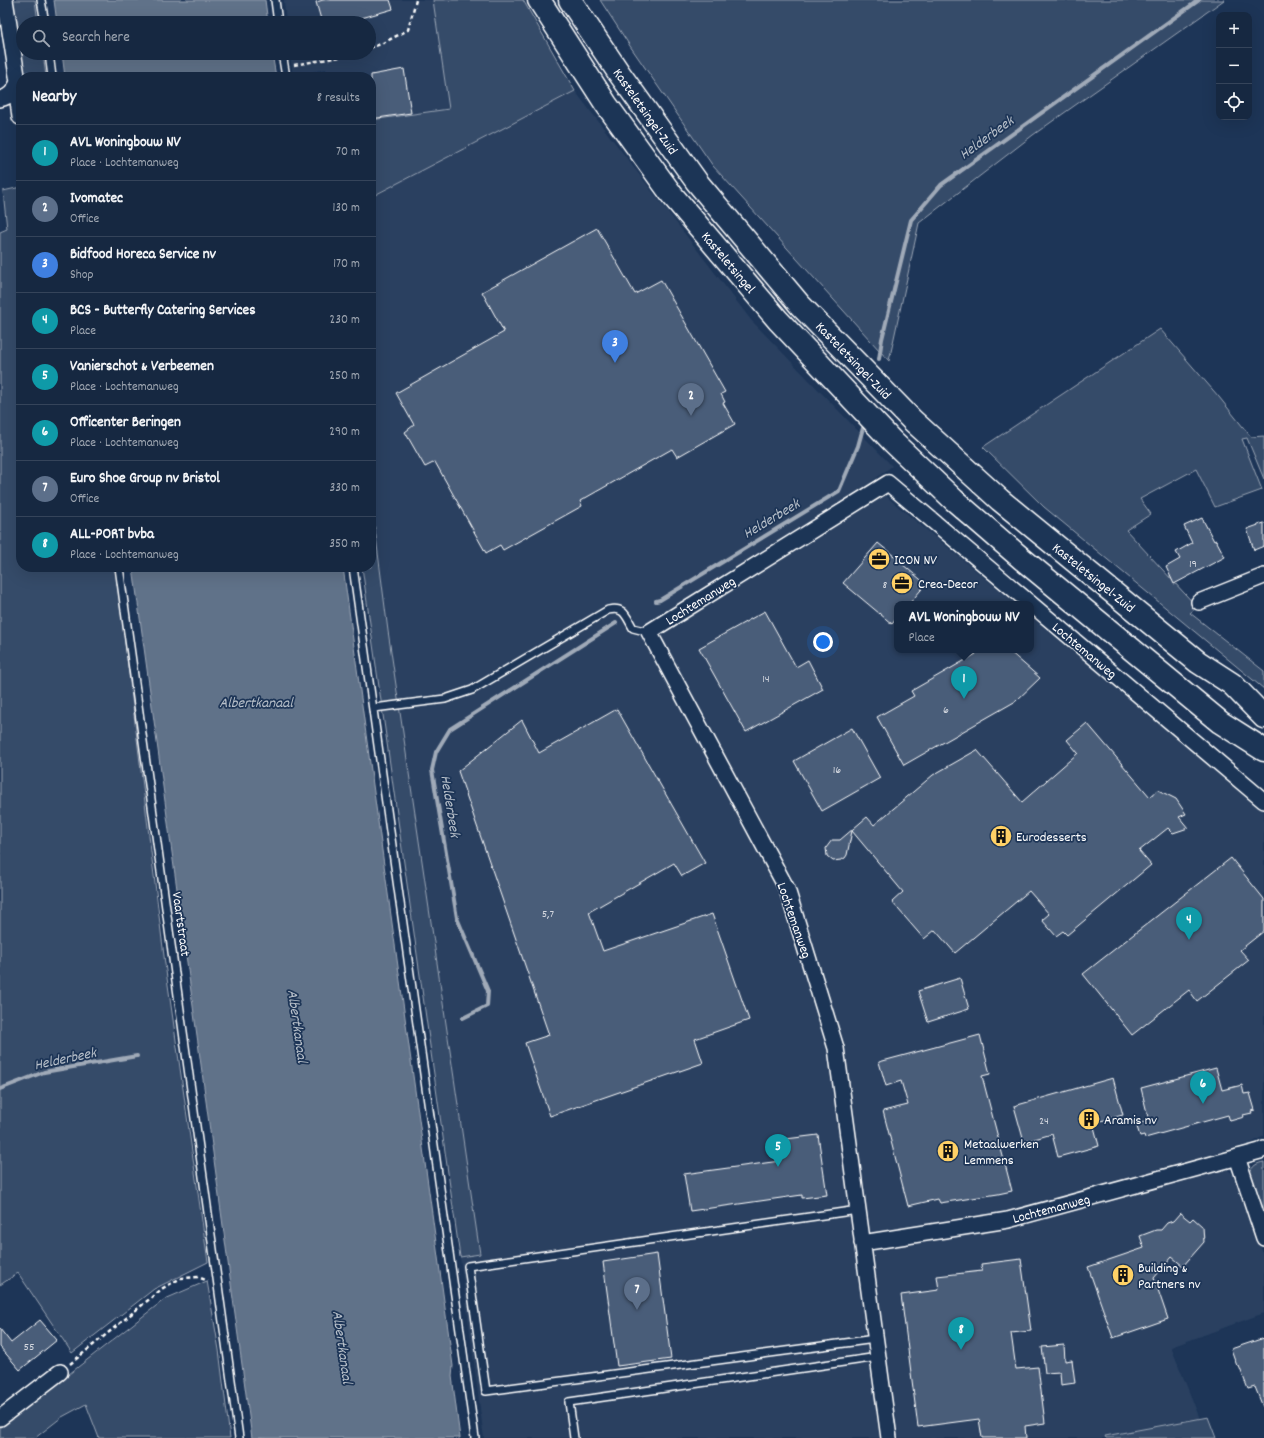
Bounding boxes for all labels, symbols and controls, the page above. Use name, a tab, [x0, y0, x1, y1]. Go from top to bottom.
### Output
map controls	[1216, 12, 1252, 120]
button: +	[1216, 12, 1252, 48]
search box	[16, 16, 376, 60]
icon: search	[30, 27, 52, 49]
text: Search here	[62, 27, 130, 49]
button: −	[1216, 48, 1252, 84]
street label: Kasteletsingel-Zuid	[607, 65, 682, 159]
button: locate	[1216, 84, 1252, 120]
text: Nearby	[32, 86, 76, 110]
text: 8 results	[317, 89, 360, 108]
water label: Helderbeek	[955, 110, 1021, 166]
text: AVL Woningbouw NV	[70, 132, 181, 154]
text: 1	[44, 143, 46, 162]
text: 70 m	[336, 143, 360, 162]
text: Place · Lochtemanweg	[70, 154, 179, 173]
text: Ivomatec	[70, 188, 123, 210]
text: 2	[42, 199, 48, 218]
text: 130 m	[332, 199, 360, 218]
text: Office	[70, 210, 99, 229]
street label: Kasteletsingel	[696, 228, 760, 299]
text: Bidfood Horeca Service nv	[70, 244, 216, 266]
text: 3	[42, 255, 48, 274]
text: 170 m	[333, 255, 360, 274]
text: Shop	[70, 266, 93, 285]
text: BCS - Butterfly Catering Services	[70, 300, 256, 322]
text: 4	[42, 311, 48, 330]
text: 230 m	[330, 311, 360, 330]
street label: Kasteletsingel-Zuid	[810, 318, 895, 405]
text: Place	[70, 322, 96, 341]
pin: 3	[602, 330, 628, 363]
text: Vanierschot & Verbeemen	[70, 356, 214, 378]
text: 5	[42, 367, 48, 386]
text: 250 m	[329, 367, 360, 386]
text: Place · Lochtemanweg	[70, 378, 179, 397]
pin: 2	[678, 383, 704, 416]
text: Officenter Beringen	[70, 412, 181, 434]
text: 6	[42, 423, 48, 442]
text: 290 m	[329, 423, 360, 442]
text: Place · Lochtemanweg	[70, 434, 179, 453]
text: Euro Shoe Group nv Bristol	[70, 468, 220, 490]
text: 7	[43, 479, 47, 498]
text: 330 m	[329, 479, 360, 498]
text: Office	[70, 490, 99, 509]
water label: Helderbeek	[739, 493, 806, 545]
text: ALL-PORT bvba	[70, 524, 154, 546]
text: 8	[42, 535, 48, 554]
text: 350 m	[329, 535, 360, 554]
street label: Kasteletsingel-Zuid	[1047, 539, 1139, 618]
text: Place · Lochtemanweg	[70, 546, 179, 565]
office icon: ICON NV	[866, 546, 892, 572]
place label: ICON NV	[894, 551, 937, 571]
house number: 19	[1189, 556, 1197, 573]
office icon: Crea-Decor	[889, 570, 915, 596]
street label: Lochtemanweg	[662, 572, 740, 631]
place label: Crea-Decor	[918, 575, 979, 595]
house number: 8	[883, 577, 888, 594]
popup	[894, 601, 1034, 653]
text: AVL Woningbouw NV	[909, 607, 1019, 629]
street label: Lochtemanweg	[1047, 618, 1121, 685]
text: Place	[909, 629, 935, 648]
your location	[813, 632, 833, 652]
pin: 1	[951, 666, 977, 699]
house number: 14	[762, 671, 770, 688]
water label: Albertkanaal	[219, 693, 294, 715]
house number: 6	[943, 702, 949, 719]
house number: 16	[833, 762, 841, 779]
water label: Helderbeek	[433, 774, 465, 841]
building icon: Eurodesserts	[988, 823, 1014, 849]
place label: Eurodesserts	[1016, 828, 1087, 848]
street label: Lochtemanweg	[771, 880, 815, 961]
street label: Vaartstraat	[166, 891, 194, 958]
house number: 5,7	[542, 906, 555, 923]
pin: 4	[1176, 907, 1202, 940]
water label: Albertkanaal	[280, 988, 312, 1066]
water label: Helderbeek	[32, 1042, 100, 1077]
pin: 6	[1190, 1071, 1216, 1104]
building icon: Aramis nv	[1076, 1106, 1102, 1132]
place label: Aramis nv	[1104, 1111, 1157, 1131]
house number: 24	[1039, 1113, 1049, 1130]
pin: 5	[765, 1134, 791, 1167]
place label: Metaalwerken Lemmens	[964, 1135, 1039, 1171]
building icon: Metaalwerken Lemmens	[935, 1138, 961, 1164]
street label: Lochtemanweg	[1011, 1190, 1092, 1230]
place label: Building & Partners nv	[1138, 1259, 1201, 1295]
building icon: Building & Partners nv	[1110, 1262, 1136, 1288]
pin: 7	[624, 1277, 650, 1310]
water label: Albertkanaal	[325, 1309, 357, 1387]
pin: 8	[948, 1317, 974, 1350]
house number: 55	[23, 1339, 35, 1356]

